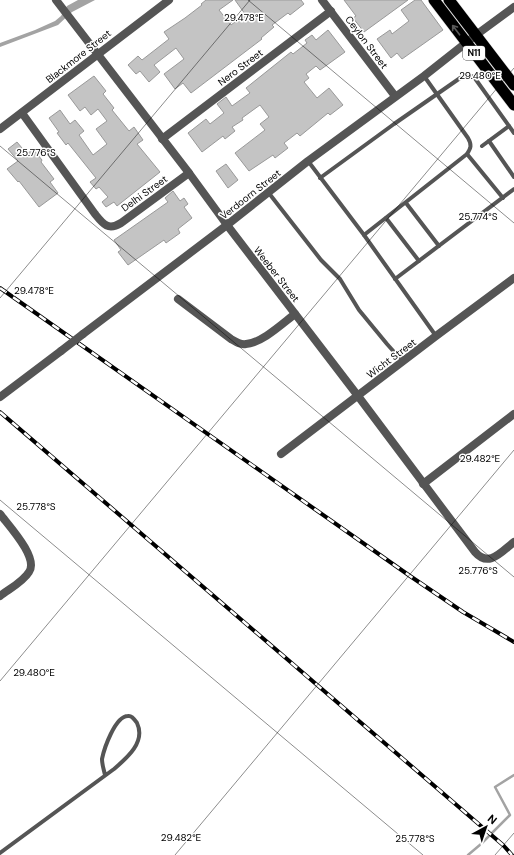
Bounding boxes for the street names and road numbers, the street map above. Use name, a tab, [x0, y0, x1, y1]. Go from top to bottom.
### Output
street label: Ceylon Street	[342, 13, 391, 71]
street label: Blackmore Street	[43, 27, 114, 86]
street label: Nero Street	[215, 46, 265, 89]
road number: N11	[463, 46, 485, 60]
street label: Verdoorn Street	[217, 167, 283, 222]
street label: Delhi Street	[119, 172, 170, 215]
street label: Weeber Street	[251, 244, 302, 305]
street label: Wicht Street	[364, 336, 419, 381]

